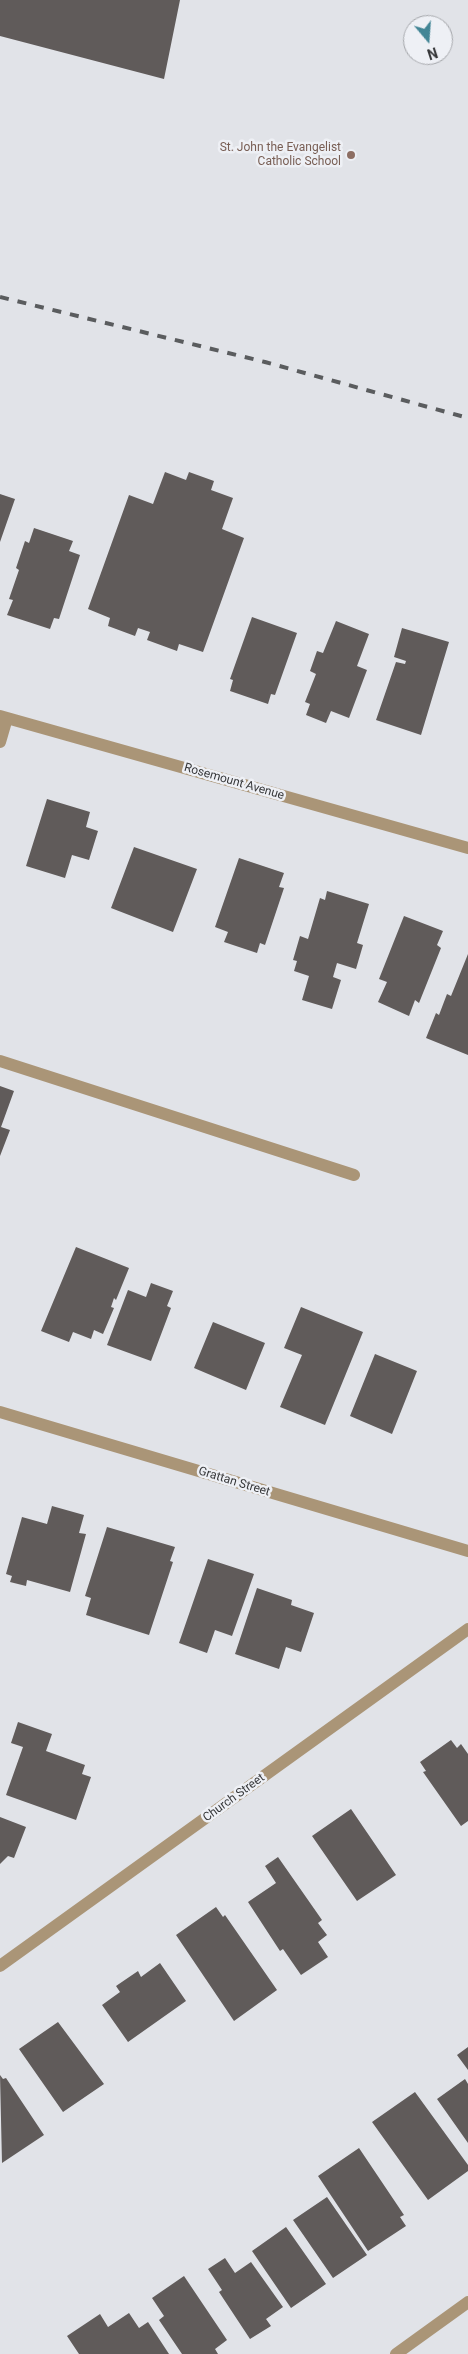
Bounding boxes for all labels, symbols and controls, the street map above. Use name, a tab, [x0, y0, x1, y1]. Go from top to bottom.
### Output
north arrow	[403, 15, 453, 65]
text: N	[425, 44, 440, 62]
place label: St. John the Evangelist Catholic School	[220, 141, 341, 169]
marker: St. John the Evangelist Catholic School	[345, 149, 357, 161]
street label: Rosemount Avenue	[182, 761, 286, 803]
street label: Grattan Street	[196, 1464, 272, 1500]
street label: Church Street	[200, 1771, 268, 1825]

